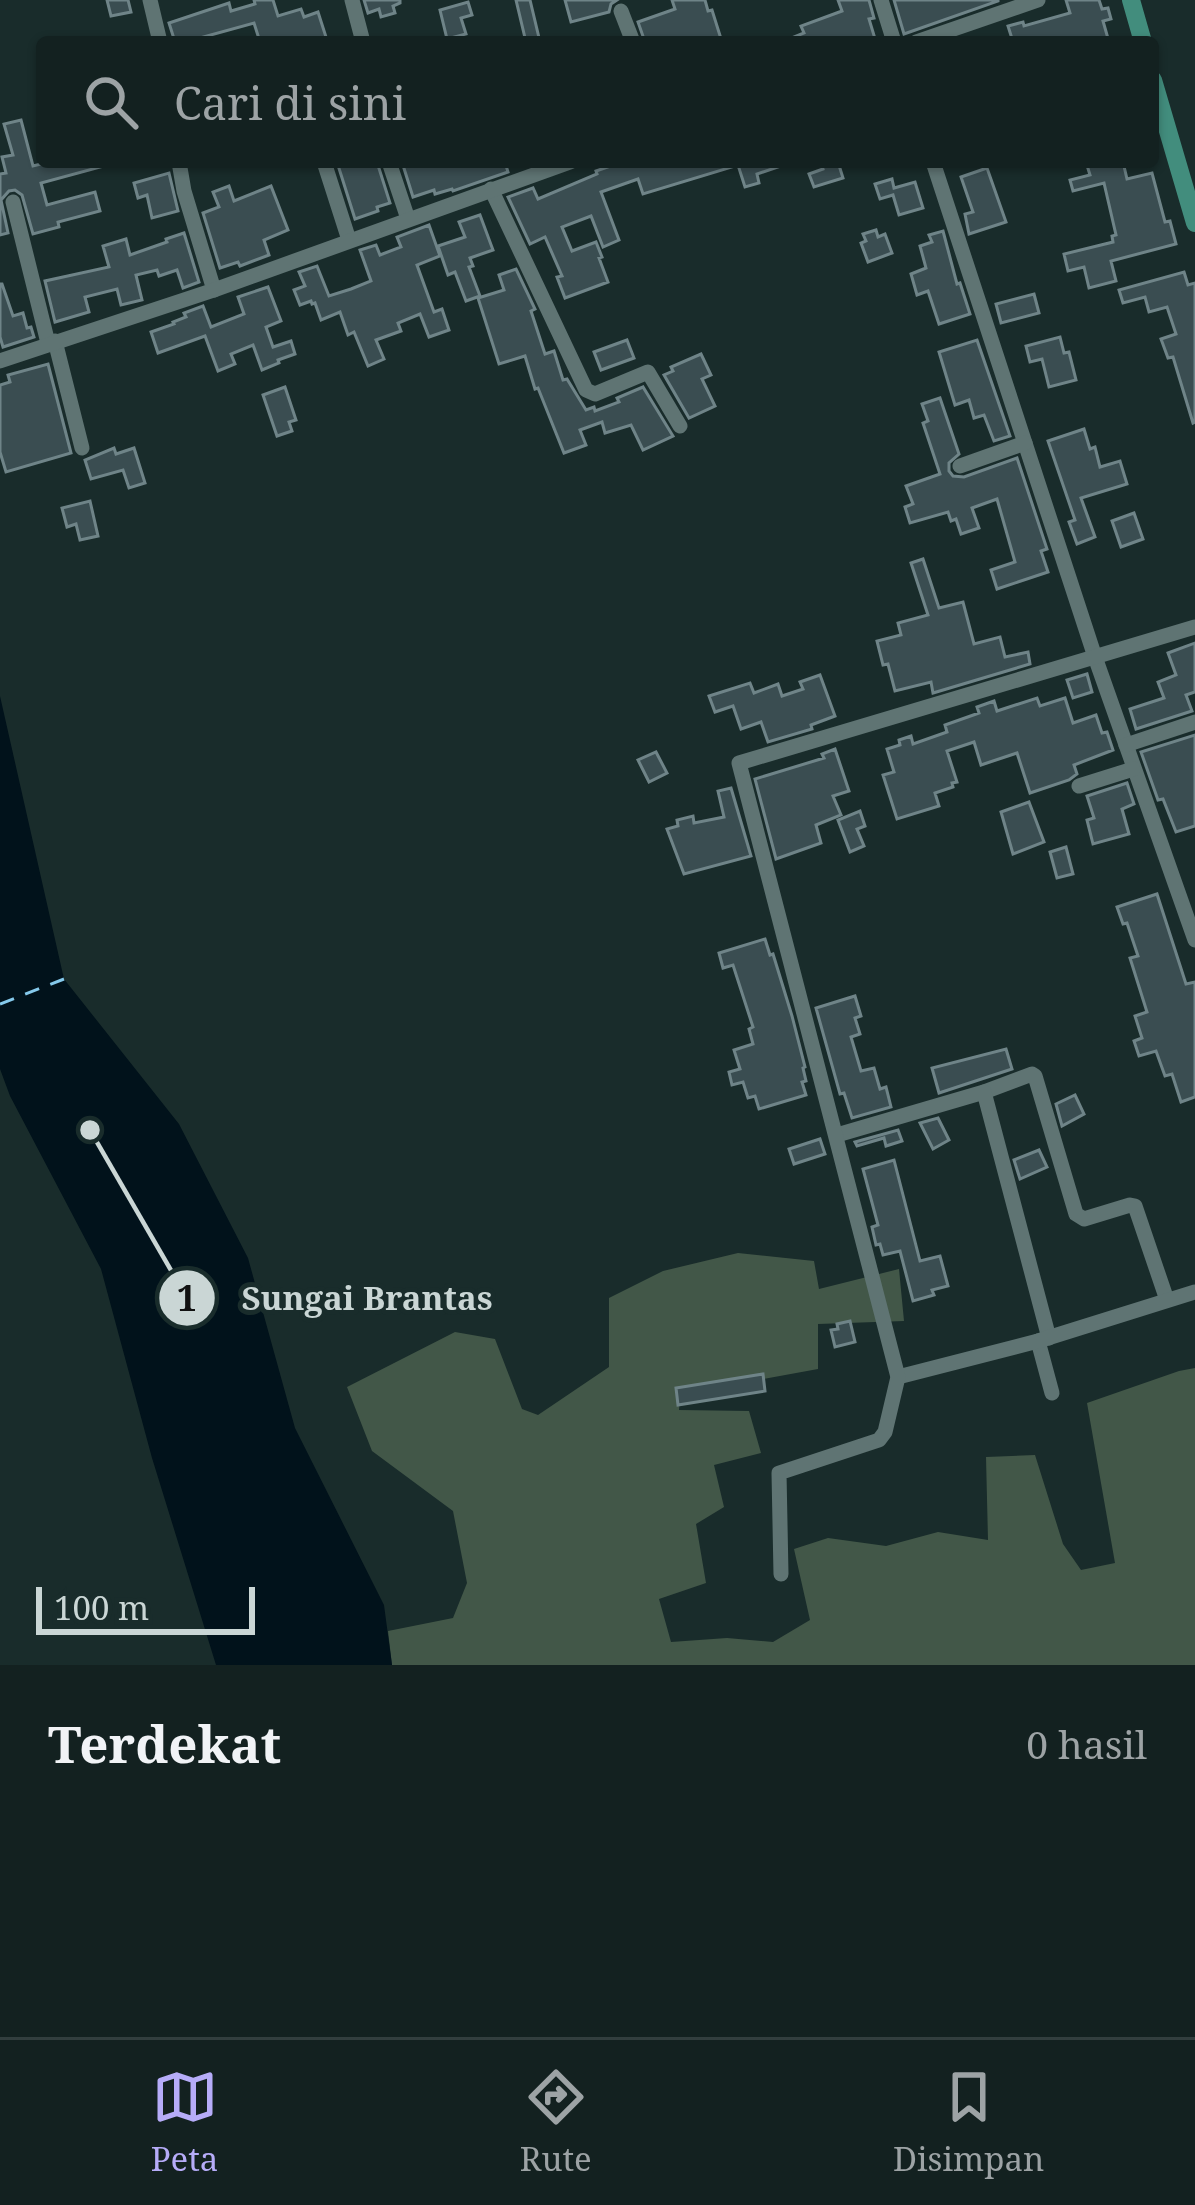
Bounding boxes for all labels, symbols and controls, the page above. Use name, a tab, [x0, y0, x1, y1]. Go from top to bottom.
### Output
search box	[36, 36, 1159, 168]
icon: search	[78, 69, 144, 135]
text: Cari di sini	[174, 72, 406, 133]
callout: Sungai Brantas	[157, 1264, 516, 1333]
text: 1	[177, 1273, 197, 1322]
text: Sungai Brantas	[241, 1275, 493, 1320]
scale bar	[36, 1581, 255, 1634]
text: 100 m	[54, 1585, 149, 1630]
text: Terdekat	[48, 1708, 281, 1778]
text: 0 hasil	[1026, 1717, 1147, 1770]
tab: Peta	[151, 2064, 218, 2181]
tab: Rute	[520, 2064, 592, 2181]
tab: Disimpan	[893, 2064, 1044, 2181]

